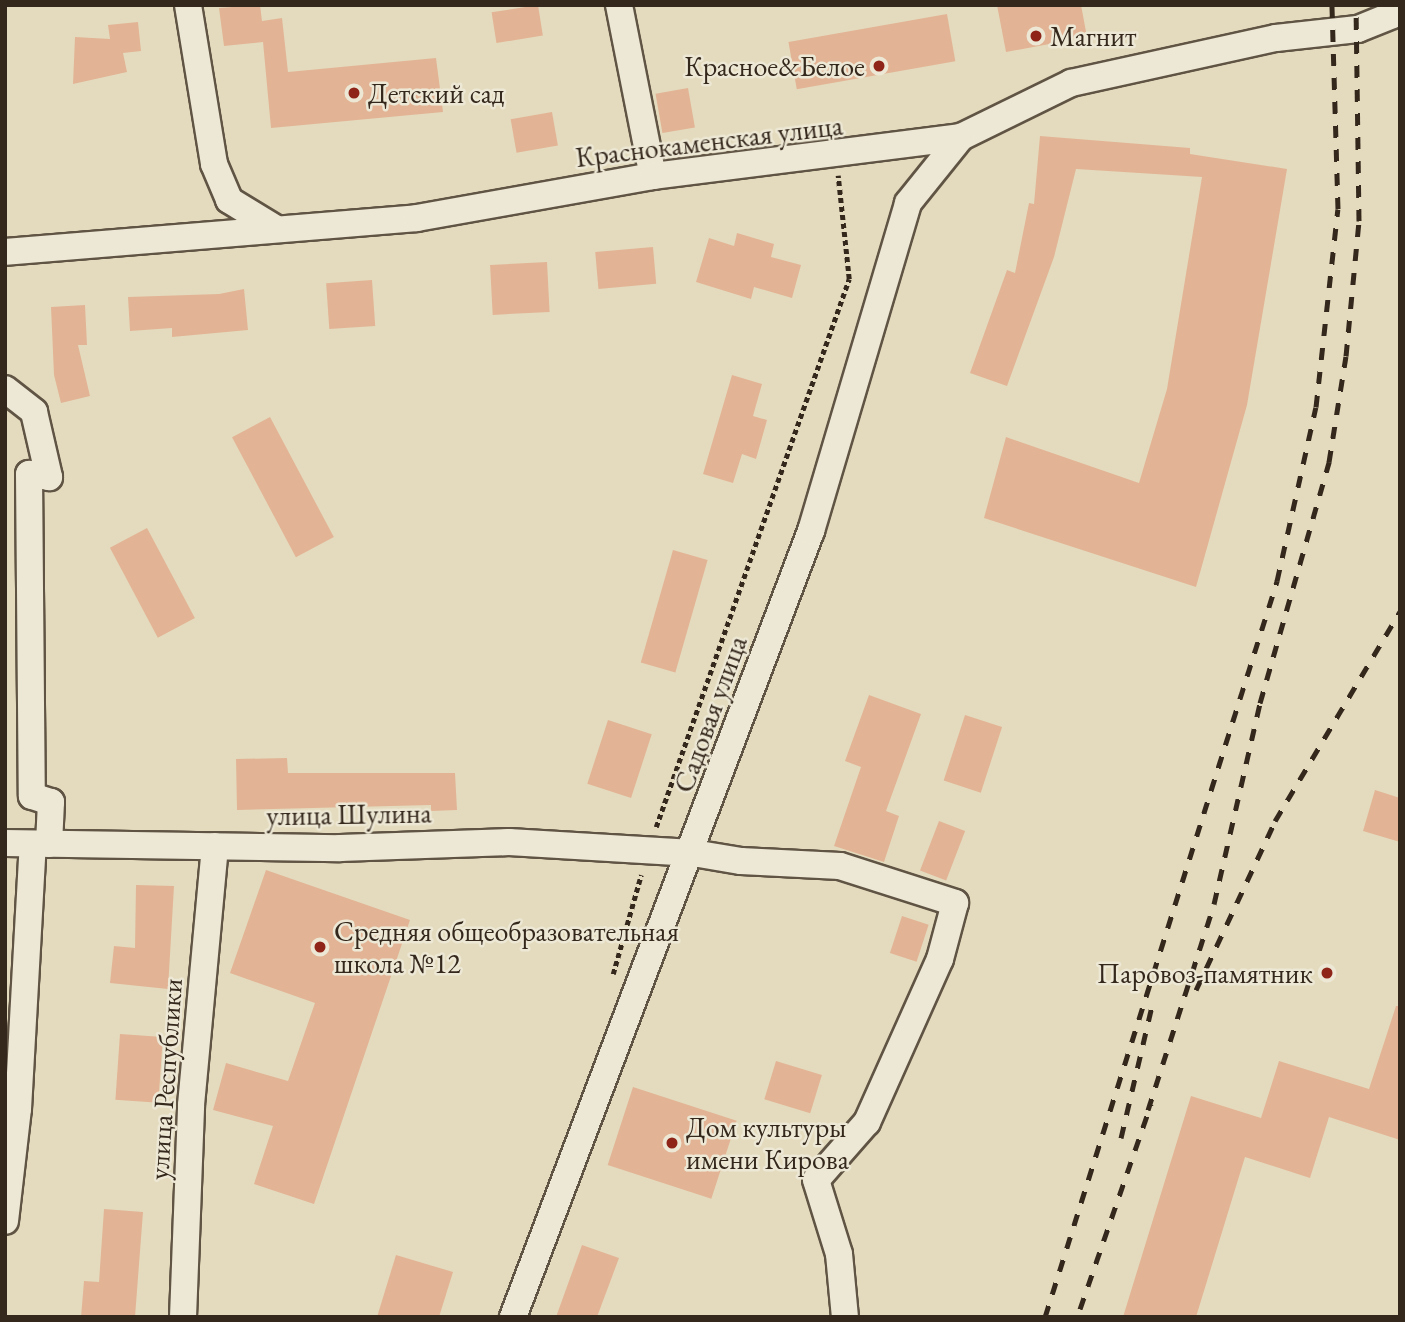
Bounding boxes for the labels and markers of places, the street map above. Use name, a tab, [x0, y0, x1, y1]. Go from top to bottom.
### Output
place label: Магнит	[1050, 19, 1137, 53]
marker: Магнит	[1028, 28, 1044, 44]
place label: Красное&Белое	[684, 49, 865, 83]
marker: Красное&Белое	[871, 58, 887, 74]
place label: Детский сад	[368, 76, 505, 110]
marker: Детский сад	[346, 85, 362, 101]
place label: Средняя общеобразовательная школа №12	[334, 914, 679, 980]
marker: Средняя общеобразовательная школа №12	[312, 939, 328, 955]
place label: Паровоз-памятник	[1097, 956, 1313, 990]
marker: Паровоз-памятник	[1319, 965, 1335, 981]
place label: Дом культуры имени Кирова	[686, 1110, 849, 1176]
marker: Дом культуры имени Кирова	[664, 1135, 680, 1151]

